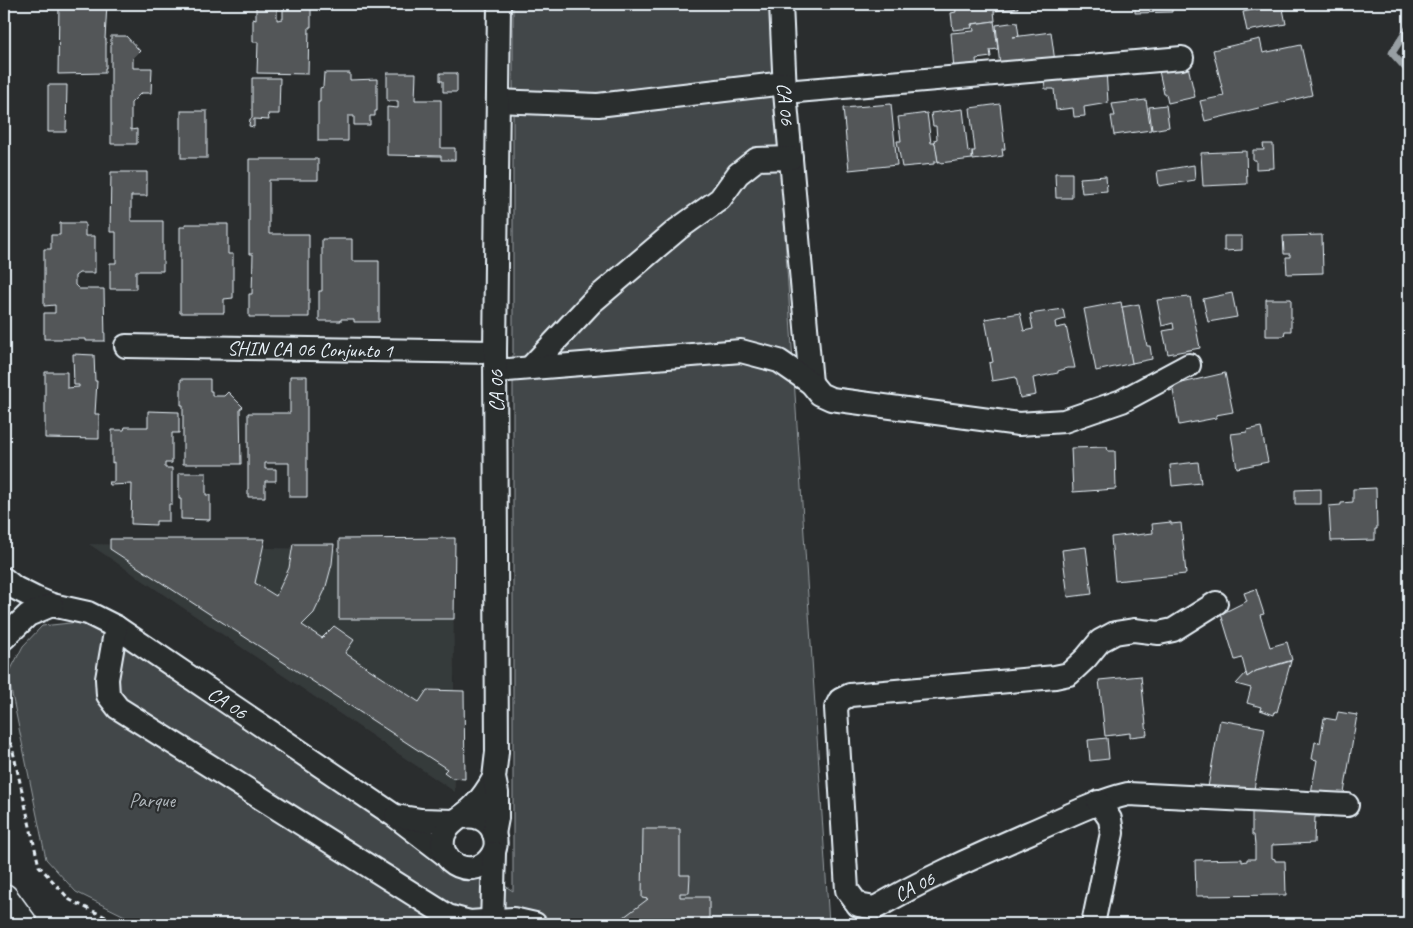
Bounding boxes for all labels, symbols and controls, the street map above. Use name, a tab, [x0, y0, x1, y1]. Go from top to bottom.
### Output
street label: CA 06	[772, 82, 800, 127]
street label: SHIN CA 06 Conjunto 1	[227, 335, 394, 363]
street label: CA 06	[484, 369, 509, 412]
street label: CA 06	[203, 681, 253, 725]
park label: Parque	[129, 788, 176, 813]
street label: CA 06	[890, 865, 939, 907]

